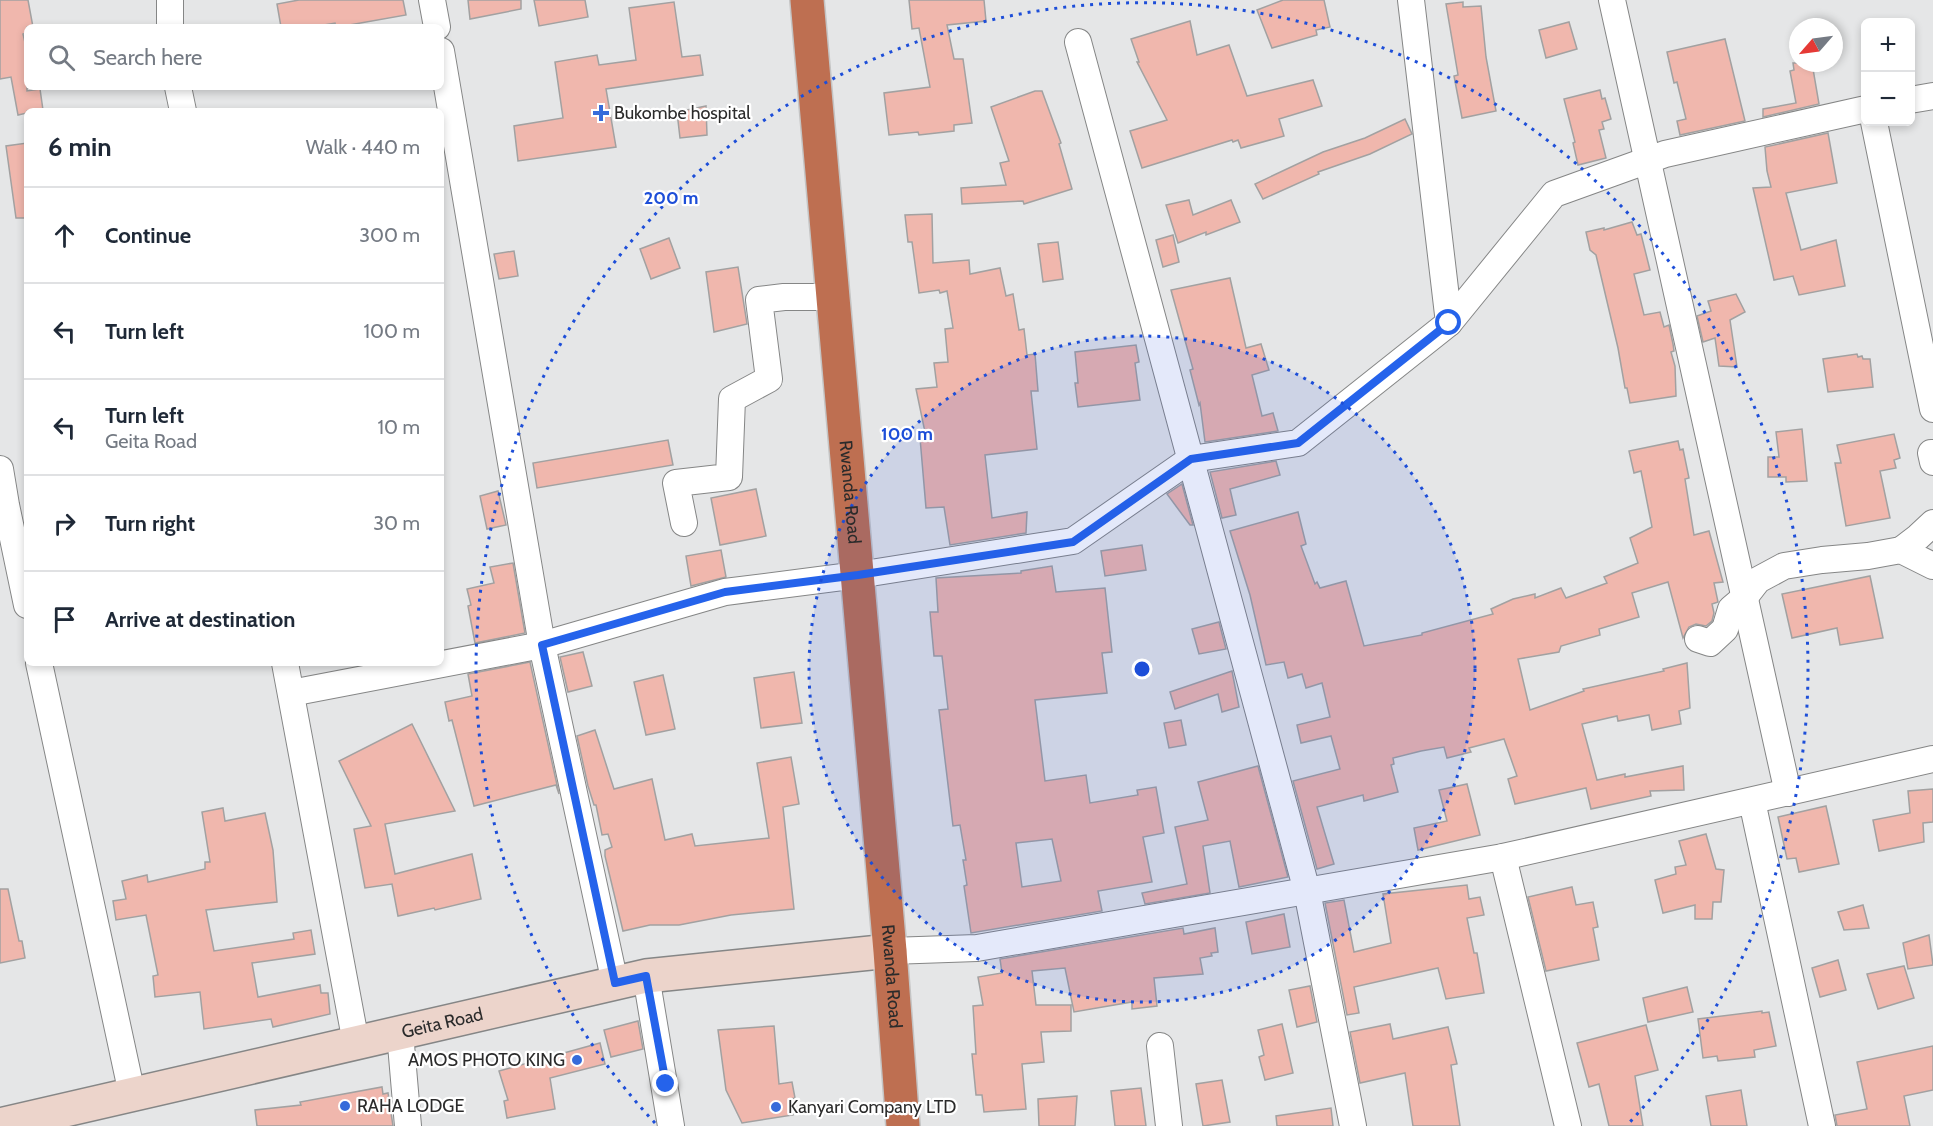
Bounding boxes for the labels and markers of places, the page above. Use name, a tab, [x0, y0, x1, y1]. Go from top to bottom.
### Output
place label: Bukombe hospital	[614, 102, 751, 124]
marker: Bukombe hospital	[592, 104, 610, 122]
centre of rings	[1132, 659, 1152, 679]
place label: AMOS PHOTO KING	[408, 1049, 565, 1071]
marker: AMOS PHOTO KING	[570, 1053, 584, 1067]
place label: RAHA LODGE	[357, 1095, 464, 1117]
place label: Kanyari Company LTD	[788, 1096, 956, 1118]
marker: RAHA LODGE	[338, 1099, 352, 1113]
marker: Kanyari Company LTD	[769, 1100, 783, 1114]

